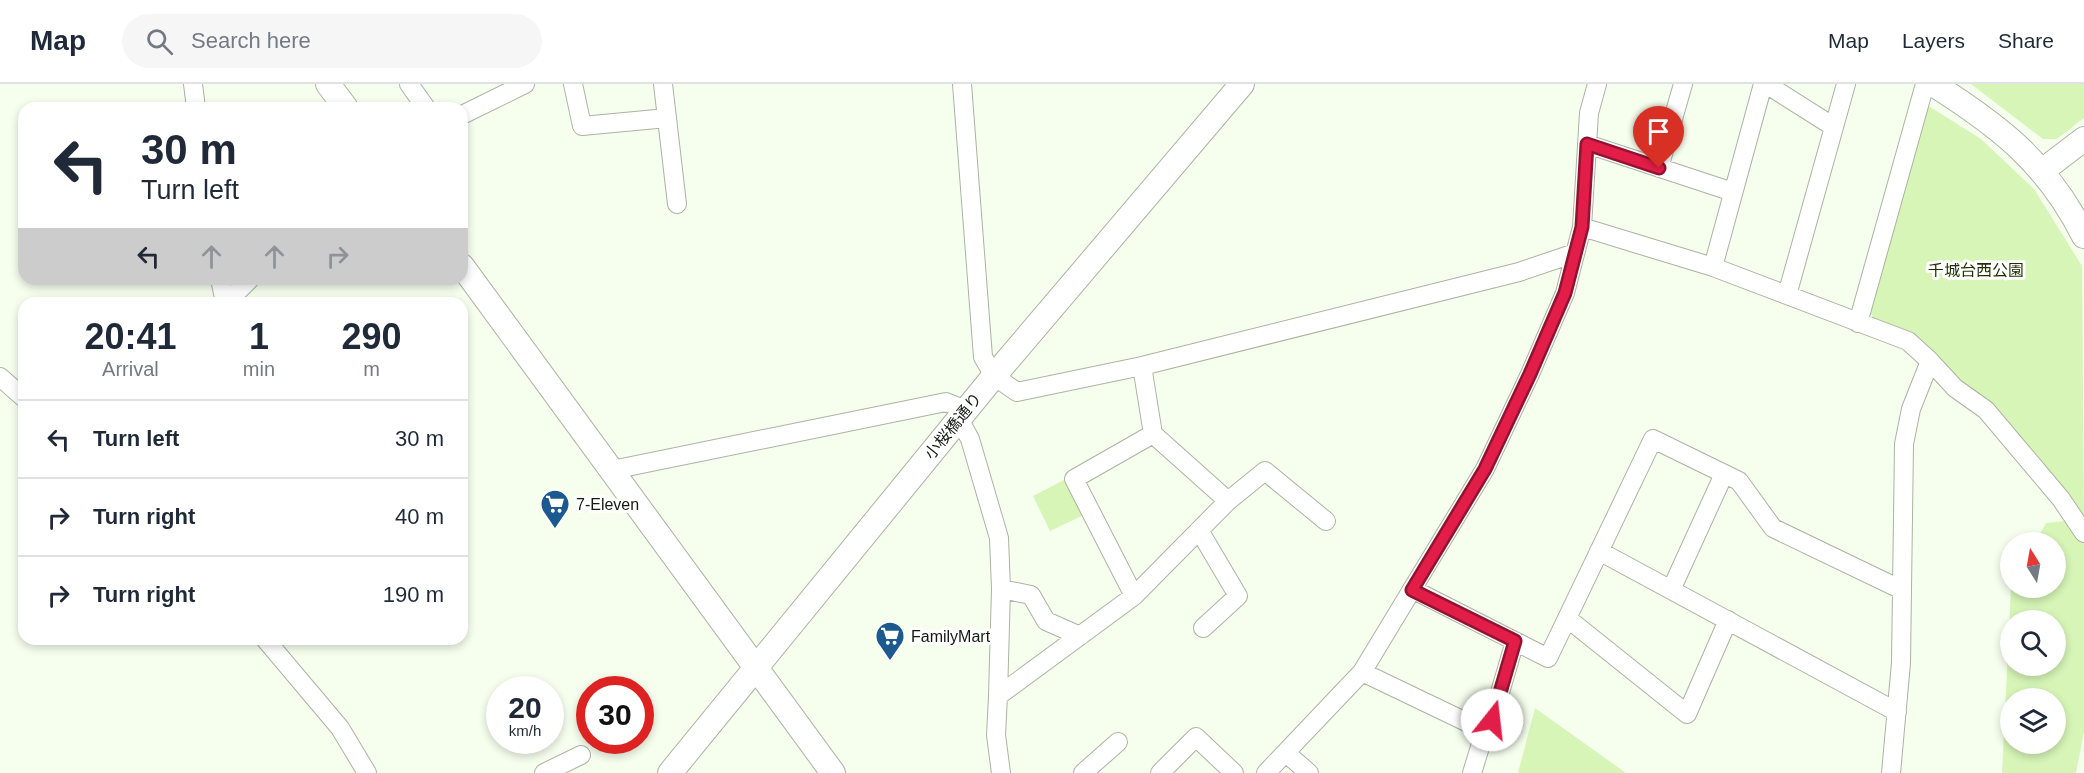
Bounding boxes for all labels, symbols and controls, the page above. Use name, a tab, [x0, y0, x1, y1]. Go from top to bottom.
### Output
search box	[122, 14, 542, 68]
text: Map	[30, 25, 86, 56]
icon: search	[143, 25, 176, 58]
text: Search here	[191, 28, 311, 53]
text: Map	[1828, 29, 1869, 52]
text: Layers	[1902, 29, 1965, 52]
text: Share	[1998, 29, 2054, 52]
pin	[1633, 106, 1684, 168]
icon: arrive	[1642, 115, 1675, 148]
icon: left	[42, 126, 120, 204]
text: 30 m	[141, 126, 237, 173]
text: Turn left	[141, 175, 239, 205]
icon: left	[132, 240, 165, 273]
icon: ahead	[195, 240, 228, 273]
icon: ahead	[258, 240, 291, 273]
icon: right	[321, 240, 354, 273]
park label: 千城台西公園	[1928, 262, 2024, 279]
text: 20:41	[84, 316, 176, 357]
text: 1	[249, 316, 269, 357]
text: 290	[341, 316, 402, 357]
text: Arrival	[102, 358, 159, 380]
text: min	[243, 358, 275, 380]
text: m	[363, 358, 380, 380]
street label: 小桜橋通り	[921, 390, 985, 462]
icon: left	[42, 423, 75, 456]
text: Turn left	[93, 426, 179, 451]
text: 30 m	[395, 426, 444, 451]
supermarket icon: 7-Eleven	[539, 488, 571, 530]
place label: 7-Eleven	[576, 496, 639, 513]
icon: right	[42, 501, 75, 534]
text: Turn right	[93, 504, 195, 529]
text: 40 m	[395, 504, 444, 529]
north arrow	[2000, 532, 2066, 598]
map controls	[2000, 532, 2066, 754]
icon: right	[42, 579, 75, 612]
text: Turn right	[93, 582, 195, 607]
text: 190 m	[383, 582, 444, 607]
button: search	[2000, 610, 2066, 676]
supermarket icon: FamilyMart	[874, 620, 906, 662]
place label: FamilyMart	[911, 628, 991, 645]
speed limit sign: 30	[576, 676, 654, 754]
position arrow	[1460, 688, 1524, 752]
button: layers	[2000, 688, 2066, 754]
text: 20	[508, 691, 542, 724]
text: km/h	[509, 722, 541, 739]

